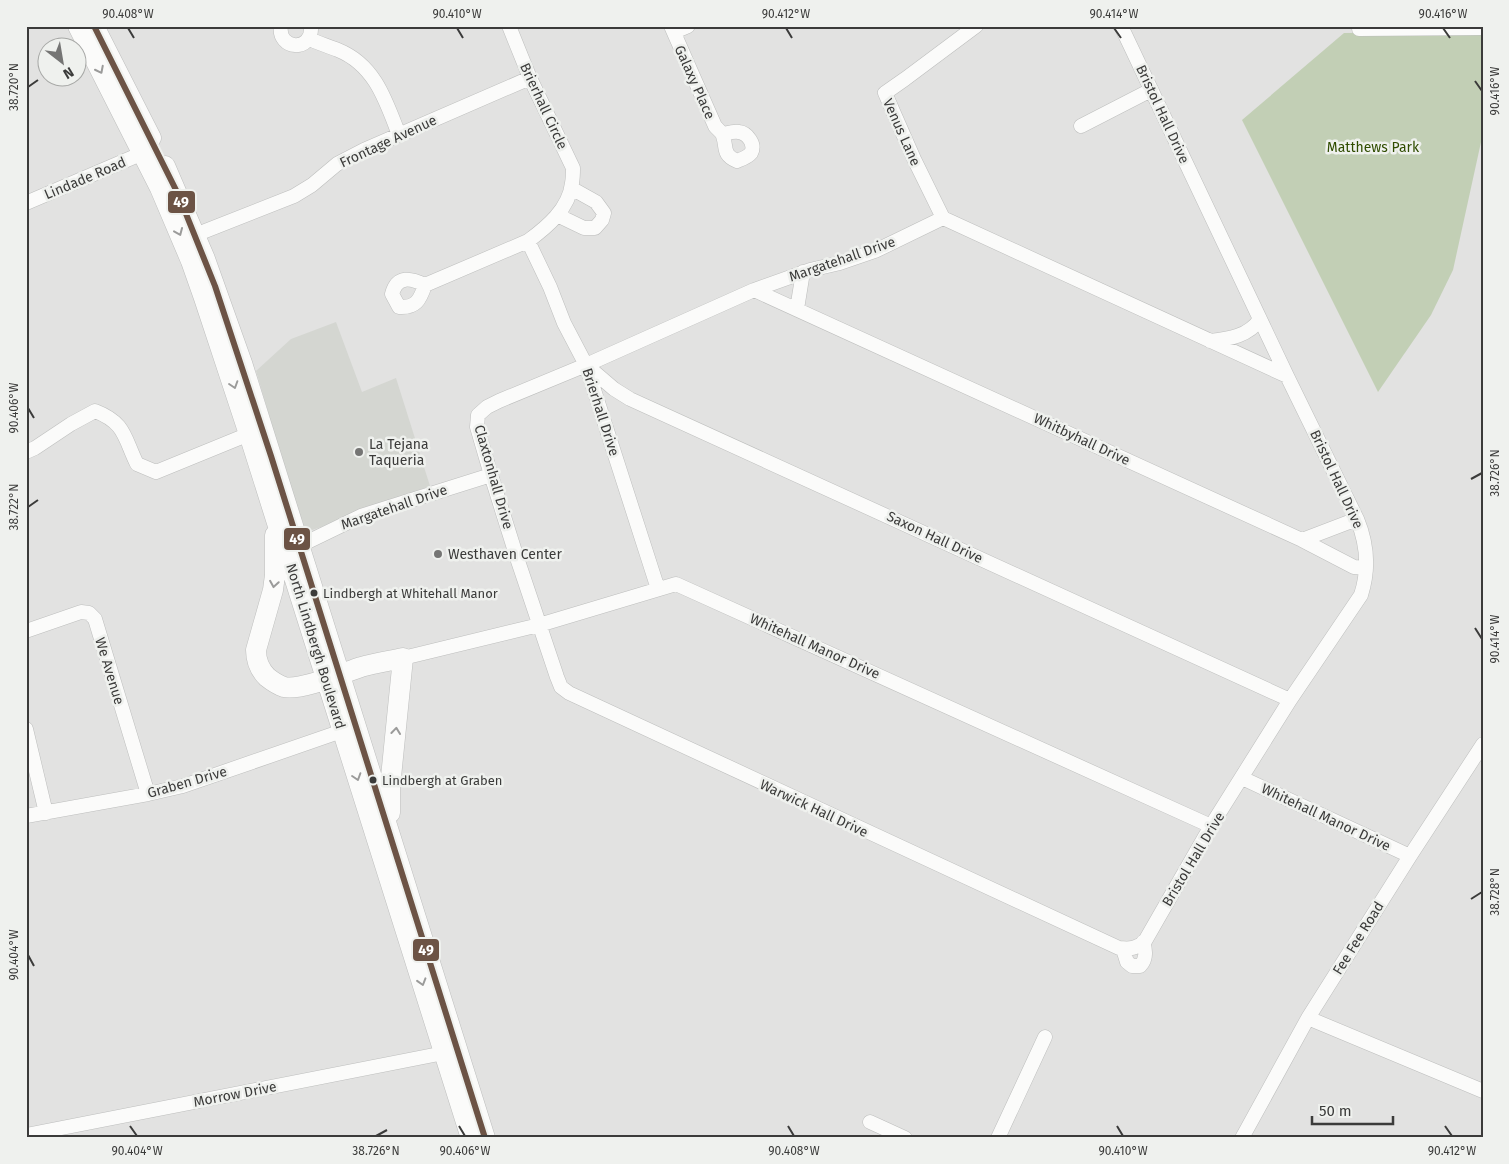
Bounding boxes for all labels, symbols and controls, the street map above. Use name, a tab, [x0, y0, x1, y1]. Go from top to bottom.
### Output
text: 90.408°W	[102, 7, 154, 21]
text: 90.410°W	[432, 7, 482, 21]
text: 90.412°W	[762, 7, 810, 21]
text: 90.414°W	[1090, 7, 1139, 21]
text: 90.416°W	[1419, 7, 1467, 21]
north arrow	[38, 38, 88, 88]
street label: Galaxy Place	[671, 43, 718, 122]
street label: Brierhall Circle	[516, 60, 571, 152]
street label: Bristol Hall Drive	[1132, 62, 1193, 166]
text: 38.720°N	[7, 63, 21, 111]
text: N	[60, 63, 77, 82]
one-way arrow	[94, 65, 104, 74]
text: 90.416°W	[1488, 67, 1502, 115]
street label: Venus Lane	[879, 96, 924, 169]
street label: Frontage Avenue	[337, 112, 439, 171]
park label: Matthews Park	[1327, 139, 1420, 156]
street label: Lindade Road	[42, 154, 129, 203]
line badge: 49	[167, 190, 196, 214]
text: 49	[173, 194, 189, 211]
one-way arrow	[172, 227, 183, 236]
street label: Margatehall Drive	[787, 233, 898, 286]
street label: Brierhall Drive	[578, 366, 623, 458]
one-way arrow	[228, 380, 238, 388]
text: 90.406°W	[7, 382, 21, 434]
street label: Whitbyhall Drive	[1031, 410, 1133, 469]
street label: Claxtonhall Drive	[470, 423, 517, 531]
street label: Bristol Hall Drive	[1306, 427, 1367, 531]
place label: La Tejana Taqueria	[369, 436, 429, 469]
marker: La Tejana Taqueria	[353, 446, 365, 458]
text: 38.726°N	[1488, 449, 1502, 497]
street label: Margatehall Drive	[339, 481, 450, 534]
text: 38.722°N	[7, 484, 21, 530]
street label: Saxon Hall Drive	[884, 508, 985, 567]
line badge: 49	[283, 527, 311, 551]
text: 49	[289, 531, 305, 548]
place label: Westhaven Center	[448, 546, 562, 563]
marker: Westhaven Center	[432, 548, 444, 560]
street label: North Lindbergh Boulevard	[282, 561, 349, 731]
one-way arrow	[269, 580, 279, 588]
place label: Lindbergh at Whitehall Manor	[323, 586, 498, 601]
marker: Lindbergh at Whitehall Manor	[309, 588, 319, 598]
street label: Whitehall Manor Drive	[747, 610, 882, 683]
text: 90.414°W	[1488, 614, 1502, 663]
street label: We Avenue	[91, 636, 128, 707]
one-way arrow	[390, 726, 401, 734]
street label: Graben Drive	[145, 763, 229, 802]
one-way arrow	[351, 773, 361, 781]
place label: Lindbergh at Graben	[382, 773, 502, 788]
marker: Lindbergh at Graben	[368, 775, 378, 785]
street label: Warwick Hall Drive	[757, 776, 871, 841]
street label: Whitehall Manor Drive	[1258, 780, 1393, 855]
street label: Bristol Hall Drive	[1159, 809, 1228, 909]
text: 38.728°N	[1488, 868, 1502, 916]
street label: Fee Fee Road	[1329, 899, 1388, 978]
text: 90.404°W	[7, 929, 21, 981]
line badge: 49	[412, 938, 440, 962]
text: 49	[418, 942, 434, 959]
one-way arrow	[416, 978, 426, 986]
street label: Morrow Drive	[192, 1078, 278, 1111]
scale bar	[1312, 1094, 1393, 1126]
text: 50 m	[1319, 1102, 1352, 1120]
text: 90.404°W	[111, 1144, 163, 1158]
text: 38.726°N	[352, 1144, 400, 1158]
text: 90.406°W	[439, 1144, 491, 1158]
text: 90.408°W	[768, 1144, 820, 1158]
text: 90.410°W	[1098, 1144, 1148, 1158]
text: 90.412°W	[1428, 1144, 1476, 1158]

